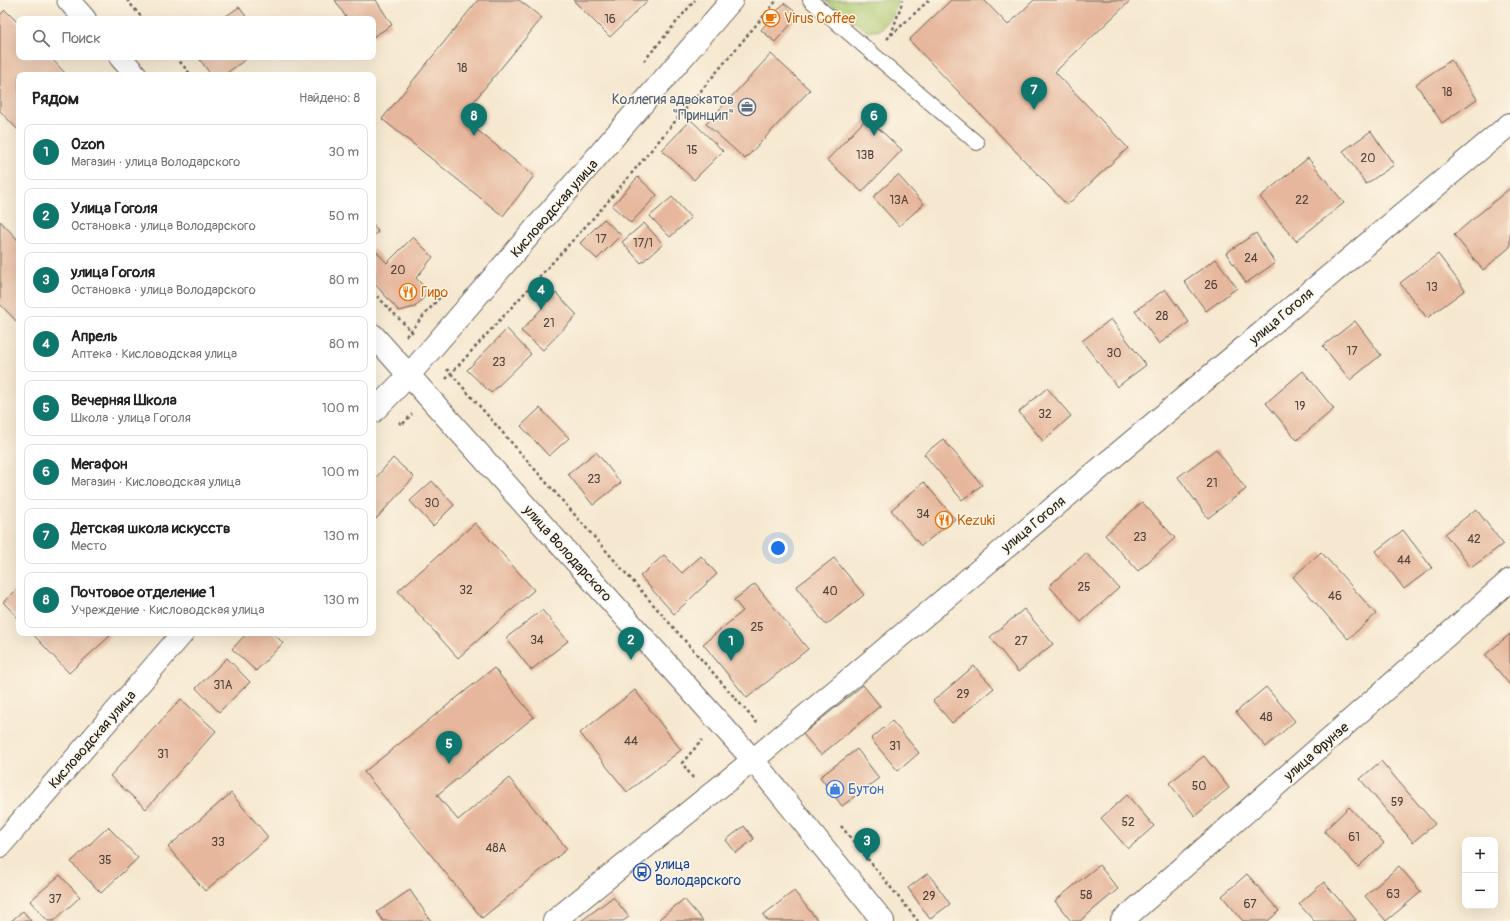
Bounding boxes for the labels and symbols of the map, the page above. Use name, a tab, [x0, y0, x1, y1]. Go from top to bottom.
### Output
cafe icon: Virus Coffee	[761, 8, 781, 28]
place label: Virus Coffee	[784, 10, 855, 27]
house number: 16	[604, 12, 616, 27]
house number: 18	[457, 61, 467, 76]
pin: 7	[1021, 77, 1047, 110]
house number: 18	[1442, 85, 1452, 100]
place label: Коллегия адвокатов "Принцип"	[612, 91, 734, 124]
office icon: Коллегия адвокатов "Принцип"	[737, 97, 757, 117]
pin: 8	[461, 103, 487, 136]
pin: 6	[861, 103, 887, 136]
house number: 15	[686, 143, 698, 158]
house number: 13В	[856, 148, 874, 163]
house number: 20	[1361, 151, 1375, 166]
street label: Кисловодская улица	[507, 156, 602, 261]
house number: 13А	[889, 193, 909, 208]
house number: 22	[1295, 193, 1309, 208]
house number: 17	[595, 232, 607, 247]
house number: 17/1	[633, 236, 653, 251]
house number: 24	[1244, 251, 1258, 266]
house number: 20	[391, 263, 405, 278]
pin: 4	[528, 277, 554, 310]
house number: 26	[1204, 278, 1218, 293]
house number: 13	[1426, 280, 1438, 295]
restaurant icon: Гиро	[398, 282, 418, 302]
place label: Гиро	[421, 284, 449, 301]
street label: улица Гоголя	[1245, 285, 1317, 349]
house number: 28	[1156, 309, 1168, 324]
house number: 21	[543, 316, 555, 331]
house number: 17	[1346, 344, 1358, 359]
house number: 30	[1107, 346, 1121, 361]
house number: 23	[492, 355, 506, 370]
house number: 19	[1295, 399, 1305, 414]
house number: 32	[1038, 407, 1052, 422]
house number: 23	[587, 472, 601, 487]
house number: 21	[1206, 476, 1218, 491]
street label: улица Гоголя	[997, 493, 1069, 557]
house number: 30	[425, 496, 439, 511]
street label: улица Володарского	[519, 501, 616, 605]
house number: 34	[916, 507, 930, 522]
restaurant icon: Kezuki	[934, 510, 954, 530]
place label: Kezuki	[957, 512, 996, 529]
house number: 23	[1133, 530, 1147, 545]
house number: 42	[1467, 532, 1481, 547]
your location	[768, 538, 788, 558]
house number: 44	[1397, 553, 1411, 568]
house number: 25	[1077, 580, 1091, 595]
house number: 32	[459, 583, 473, 598]
house number: 40	[822, 584, 838, 599]
house number: 46	[1328, 589, 1342, 604]
house number: 25	[750, 620, 764, 635]
pin: 2	[618, 627, 644, 660]
pin: 1	[718, 628, 744, 661]
house number: 34	[530, 633, 544, 648]
house number: 27	[1014, 634, 1028, 649]
house number: 31А	[213, 678, 233, 693]
street label: Кисловодская улица	[45, 687, 140, 792]
house number: 29	[957, 687, 969, 702]
house number: 48	[1259, 710, 1273, 725]
street label: улица Фрунзе	[1280, 718, 1352, 785]
pin: 5	[436, 731, 462, 764]
house number: 44	[624, 734, 638, 749]
house number: 31	[889, 739, 901, 754]
house number: 31	[157, 747, 169, 762]
shop icon: Бутон	[825, 779, 845, 799]
house number: 50	[1192, 779, 1206, 794]
place label: Бутон	[848, 781, 884, 798]
house number: 59	[1391, 795, 1403, 810]
house number: 52	[1121, 815, 1135, 830]
pin: 3	[854, 828, 880, 861]
house number: 61	[1348, 830, 1360, 845]
house number: 33	[211, 835, 225, 850]
house number: 48А	[486, 841, 507, 856]
house number: 35	[98, 853, 112, 868]
place label: улица Володарского	[654, 856, 741, 889]
bus stop icon: улица Володарского	[632, 862, 652, 882]
house number: 63	[1386, 887, 1400, 902]
house number: 58	[1080, 888, 1092, 903]
house number: 29	[923, 889, 935, 904]
house number: 37	[48, 892, 62, 907]
house number: 67	[1243, 897, 1257, 912]

